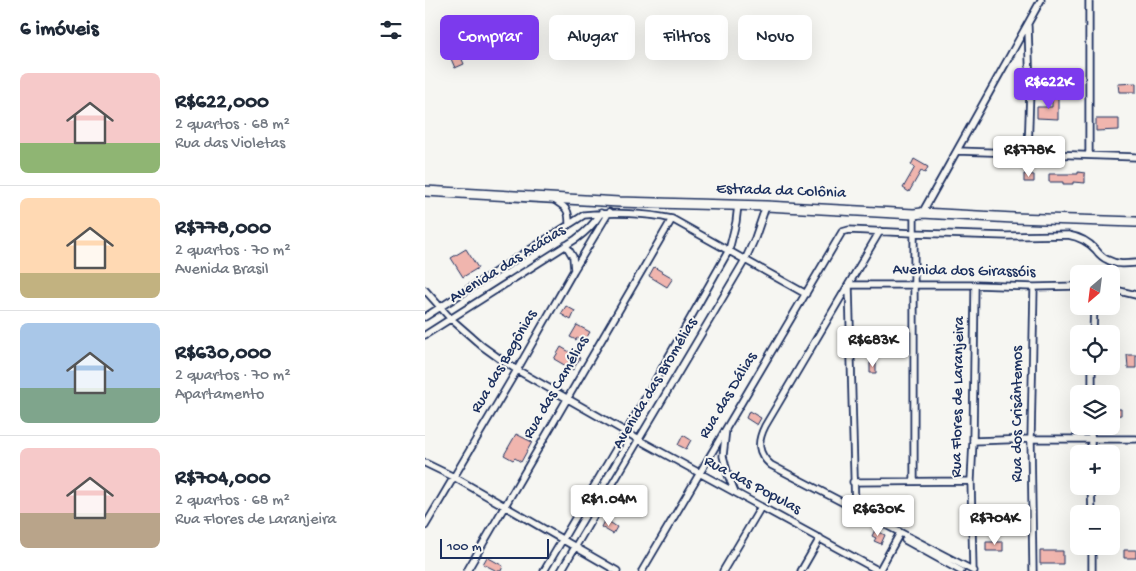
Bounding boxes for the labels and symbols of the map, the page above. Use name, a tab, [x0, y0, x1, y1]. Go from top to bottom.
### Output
pin: R$622K	[1008, 68, 1090, 110]
pin: R$778K	[988, 136, 1070, 178]
street label: Estrada da Colônia	[716, 180, 847, 204]
street label: Avenida das Acácias	[446, 221, 570, 308]
street label: Avenida dos Girassóis	[892, 261, 1037, 283]
north arrow	[1070, 265, 1120, 315]
street label: Rua das Begônias	[468, 306, 543, 417]
street label: Avenida das Bromélias	[609, 314, 703, 453]
street label: Rua Flores de Laranjeira	[948, 315, 970, 478]
pin: R$683K	[832, 326, 914, 368]
street label: Rua das Camélias	[520, 332, 595, 443]
street label: Rua dos Crisântemos	[1009, 345, 1028, 482]
street label: Rua das Dálias	[696, 348, 763, 443]
street label: Rua das Populas	[700, 452, 805, 520]
pin: R$1.04M	[563, 484, 655, 527]
pin: R$630K	[837, 494, 919, 537]
pin: R$704K	[954, 504, 1036, 546]
scale bar	[440, 536, 549, 559]

